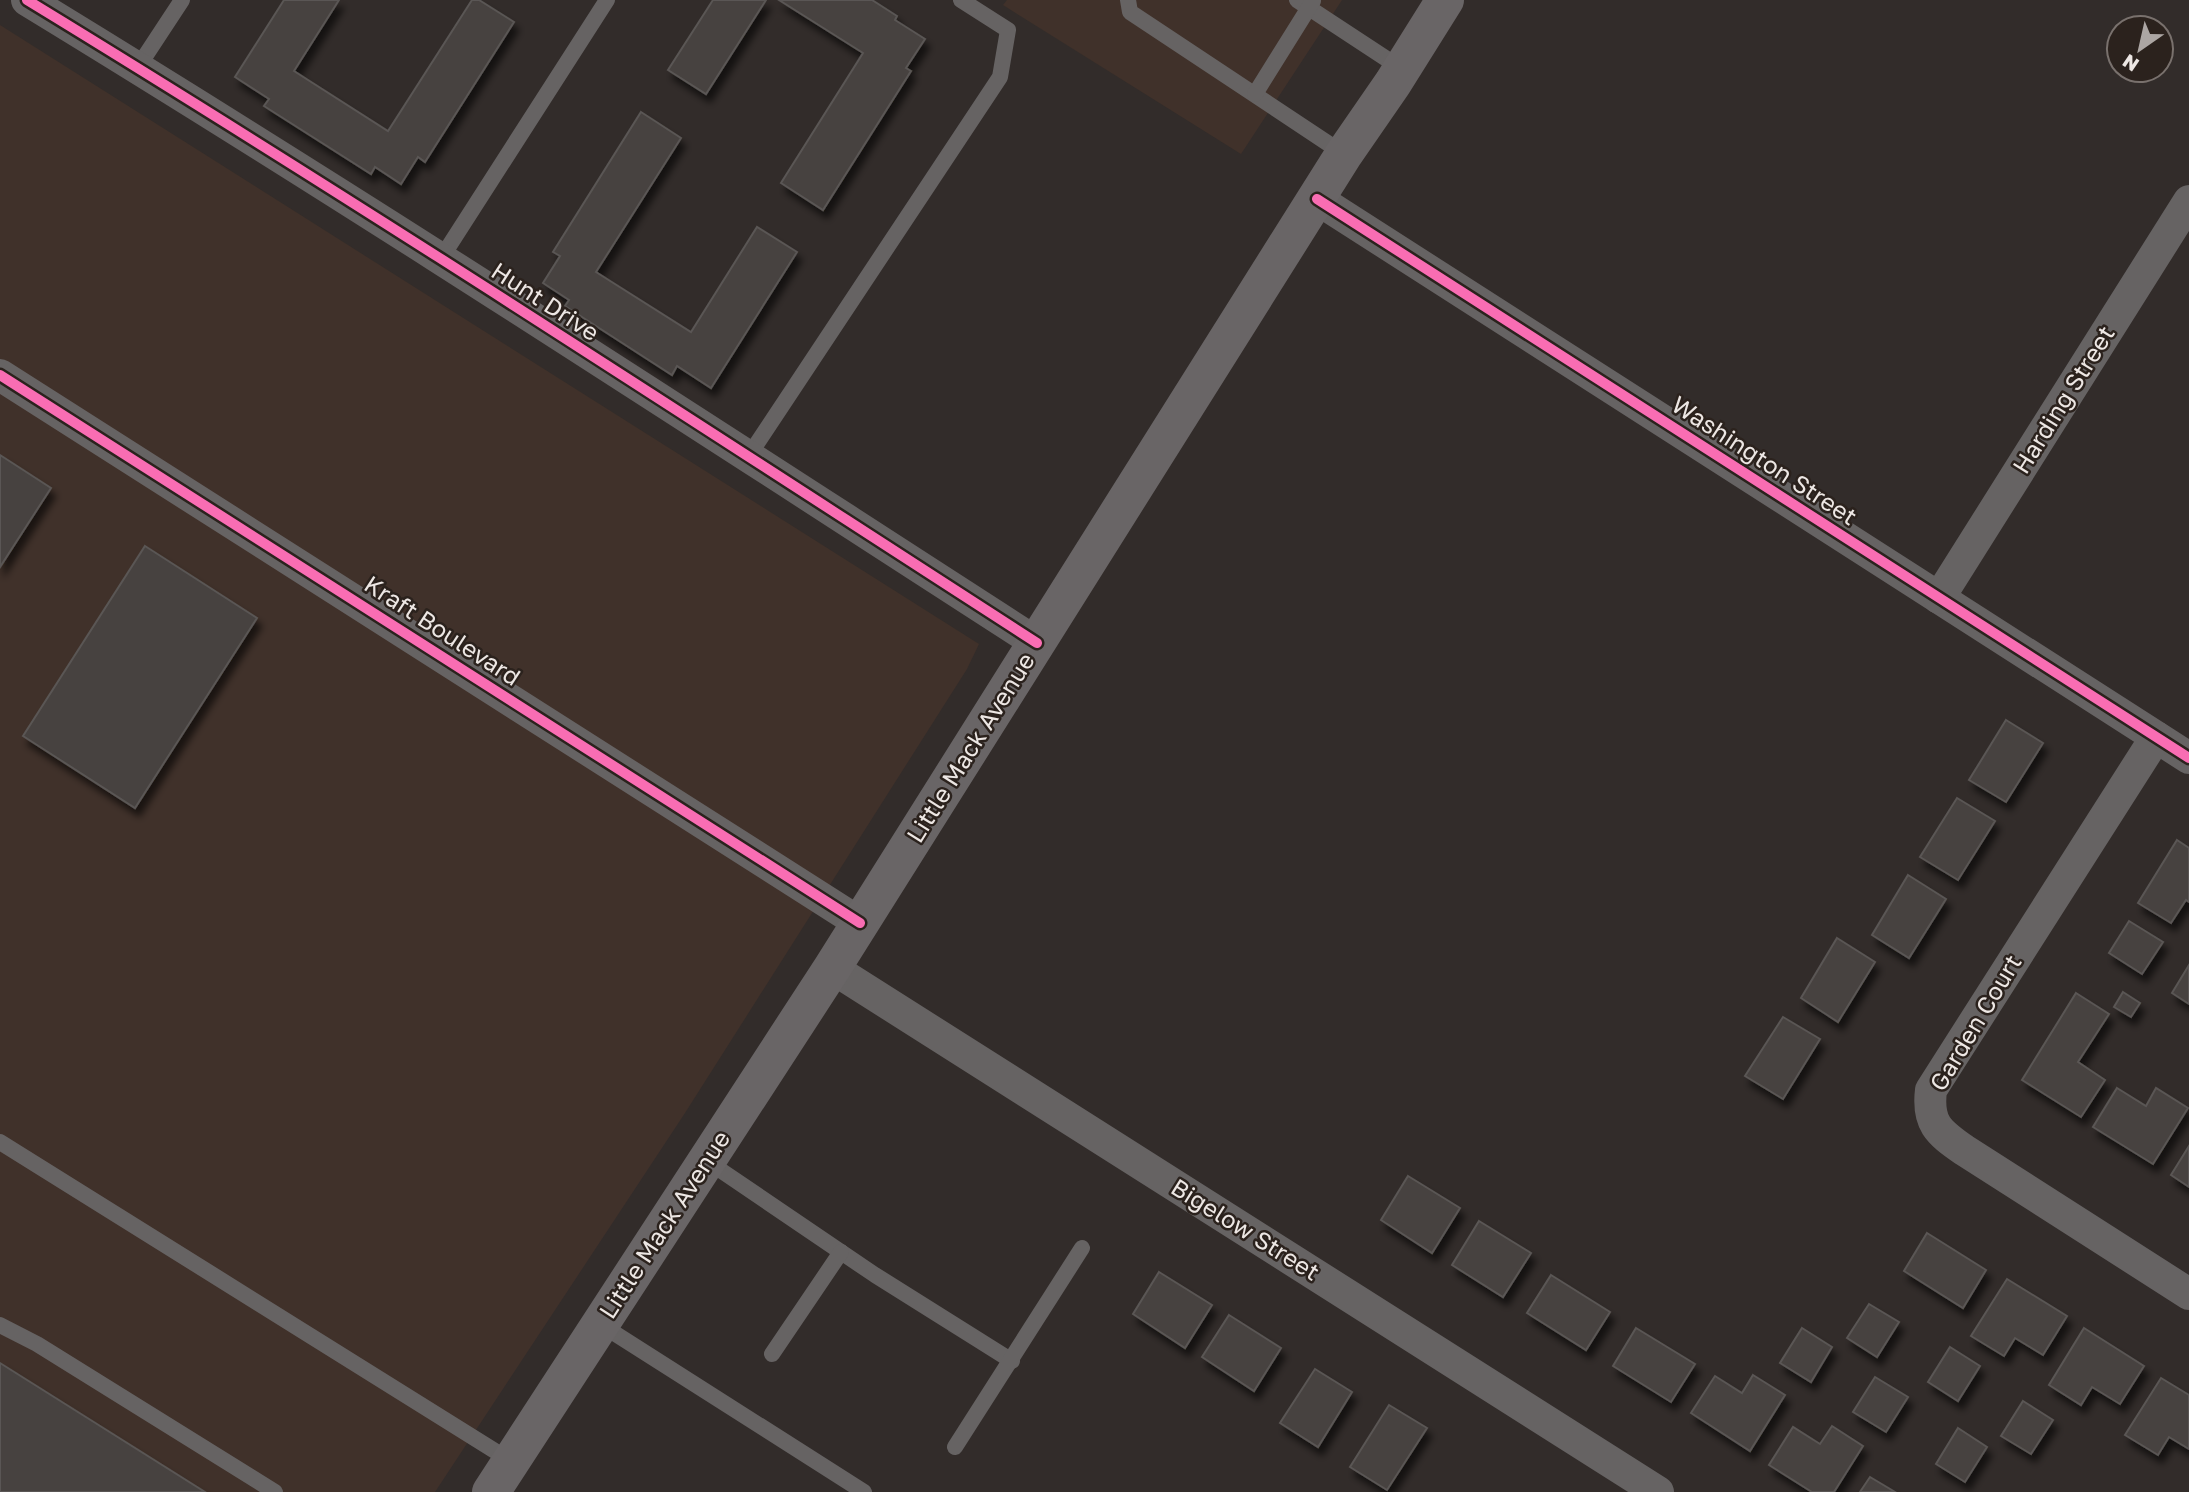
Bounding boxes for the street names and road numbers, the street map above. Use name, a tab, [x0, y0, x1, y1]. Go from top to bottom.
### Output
street label: Hunt Drive	[487, 255, 605, 346]
street label: Harding Street	[2006, 320, 2120, 478]
street label: Washington Street	[1667, 389, 1863, 530]
street label: Kraft Boulevard	[359, 569, 526, 691]
street label: Little Mack Avenue	[900, 647, 1040, 847]
street label: Garden Court	[1923, 949, 2027, 1096]
street label: Little Mack Avenue	[592, 1125, 735, 1323]
street label: Bigelow Street	[1166, 1172, 1325, 1286]

